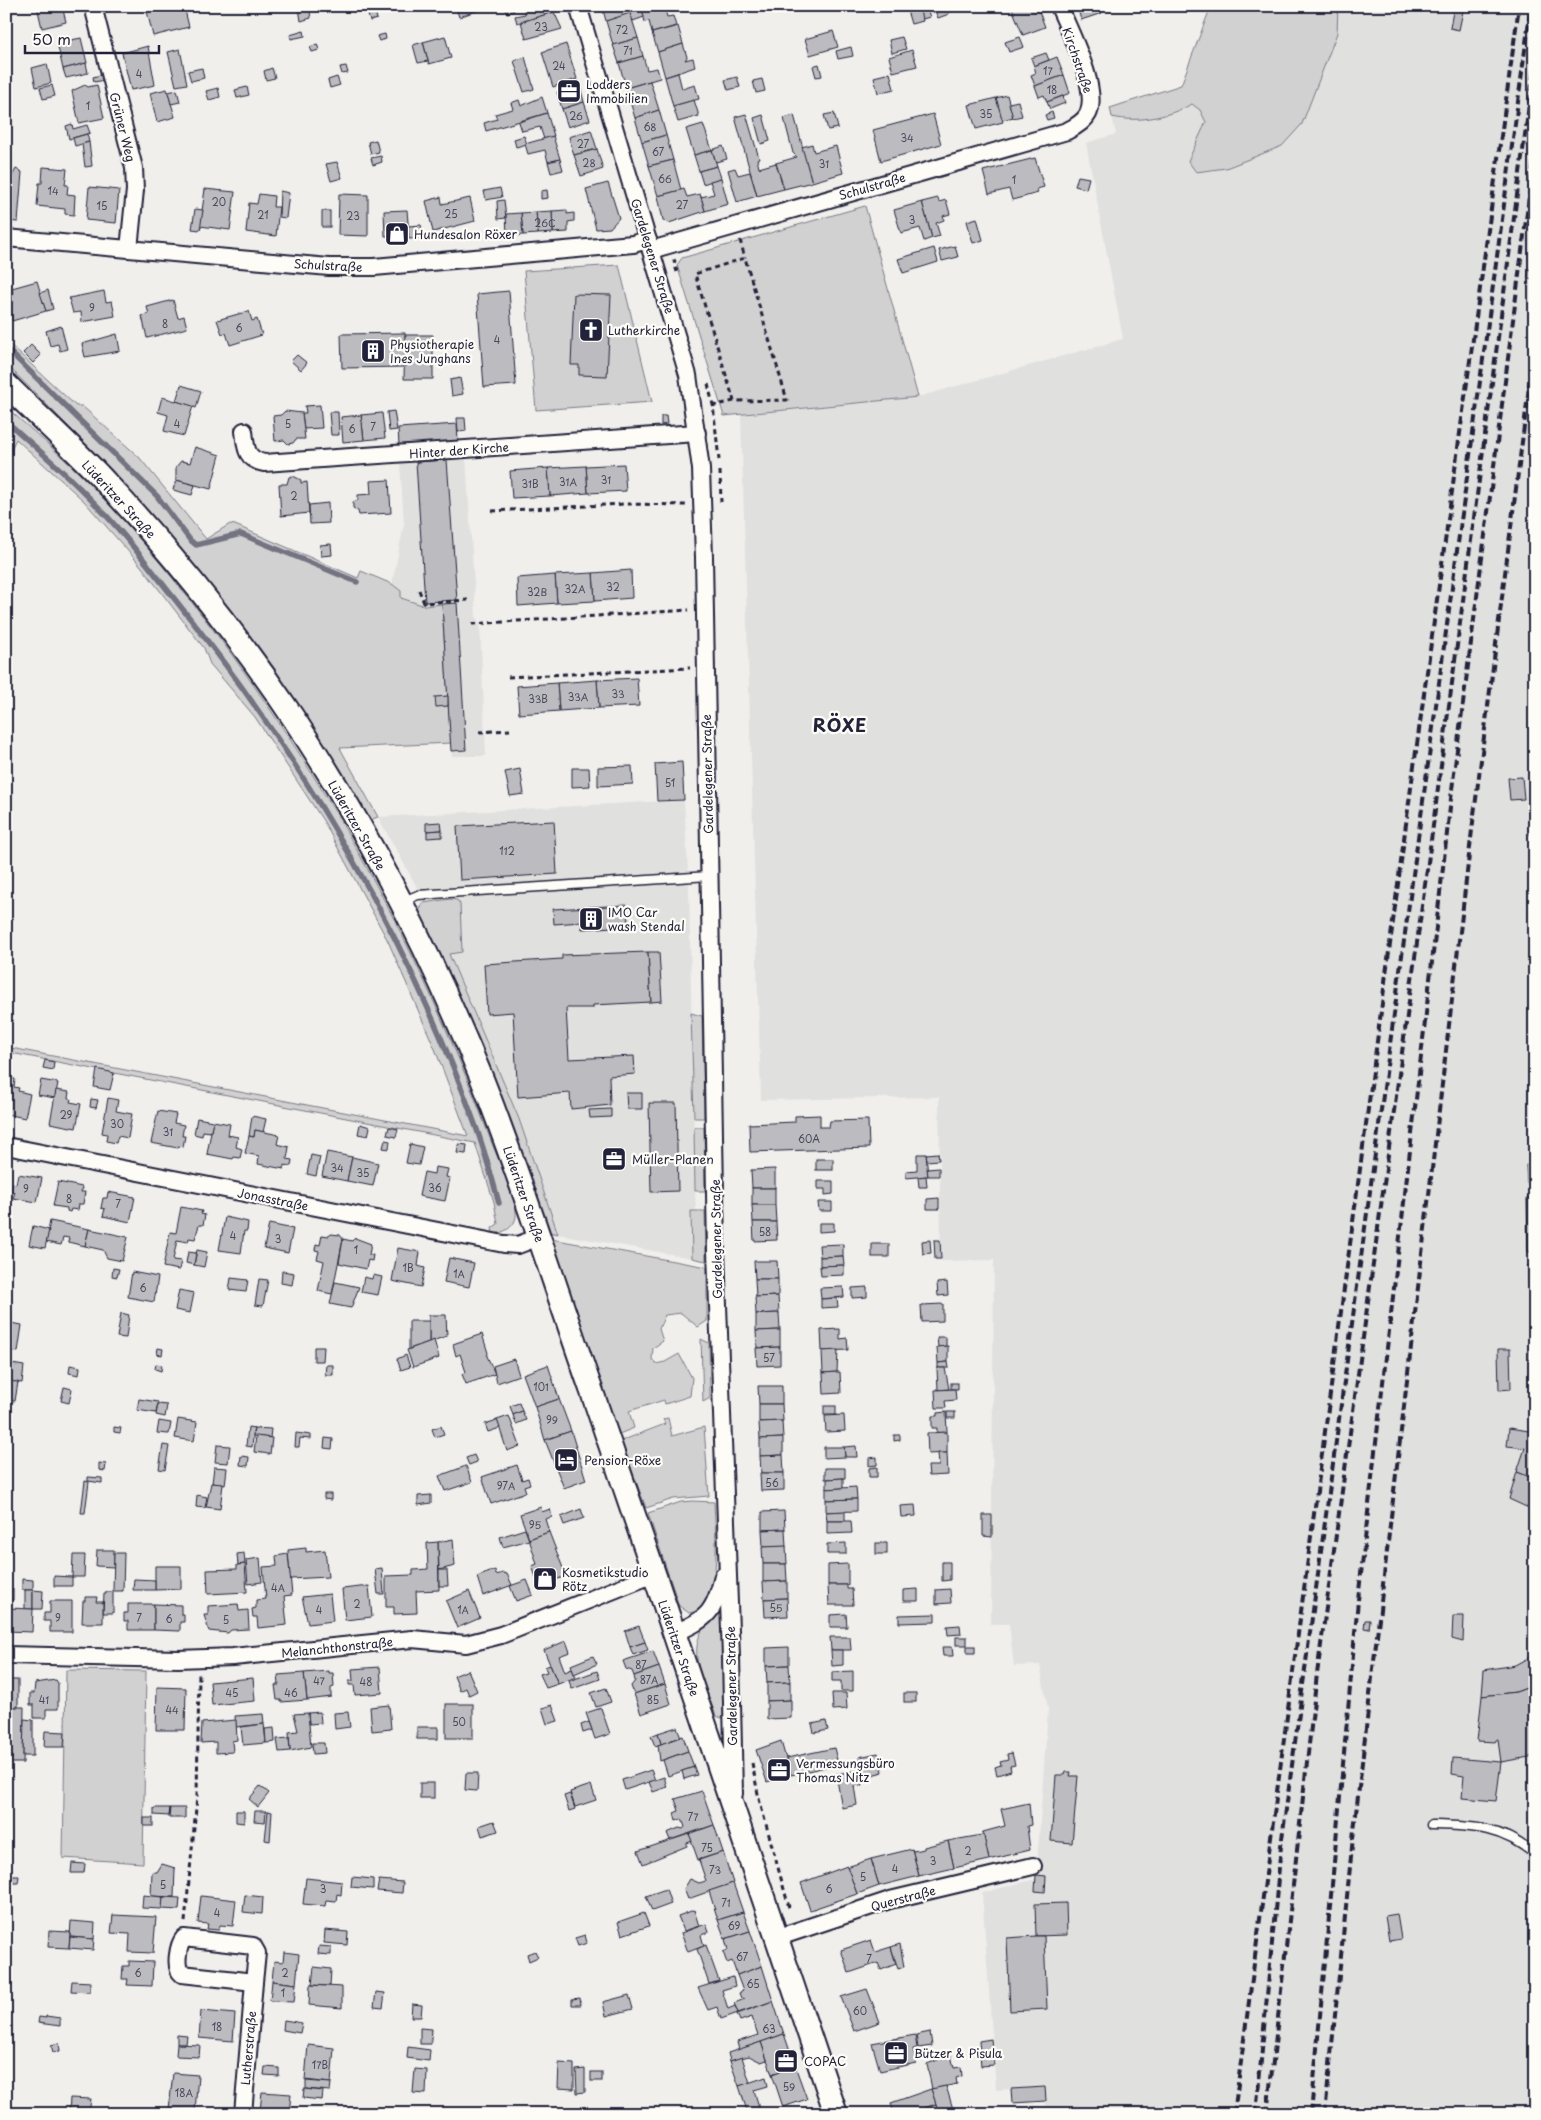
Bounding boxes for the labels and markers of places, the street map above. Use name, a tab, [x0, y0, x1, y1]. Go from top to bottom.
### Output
place label: Lodders Immobilien	[586, 75, 648, 107]
office icon: Lodders Immobilien	[556, 78, 582, 104]
shop icon: Hundesalon Röxer	[384, 221, 410, 247]
place label: Hundesalon Röxer	[414, 225, 518, 243]
church icon: Lutherkirche	[578, 317, 604, 343]
place label: Lutherkirche	[608, 321, 680, 339]
place label: Physiotherapie Ines Junghans	[390, 335, 474, 367]
building icon: Physiotherapie Ines Junghans	[360, 338, 386, 364]
place label: IMO Car wash Stendal	[608, 903, 685, 935]
building icon: IMO Car wash Stendal	[578, 906, 604, 932]
office icon: Müller-Planen	[601, 1146, 627, 1172]
place label: Müller-Planen	[632, 1150, 714, 1168]
hotel icon: Pension-Röxe	[553, 1447, 579, 1473]
place label: Pension-Röxe	[584, 1451, 661, 1469]
place label: Kosmetikstudio Rötz	[562, 1563, 649, 1595]
shop icon: Kosmetikstudio Rötz	[532, 1566, 558, 1592]
place label: Vermessungsbüro Thomas Nitz	[796, 1754, 895, 1786]
office icon: Vermessungsbüro Thomas Nitz	[766, 1757, 792, 1783]
office icon: Bützer & Pisula	[883, 2040, 909, 2066]
place label: Bützer & Pisula	[914, 2044, 1003, 2062]
office icon: COPAC	[773, 2048, 799, 2074]
place label: COPAC	[804, 2052, 846, 2070]

